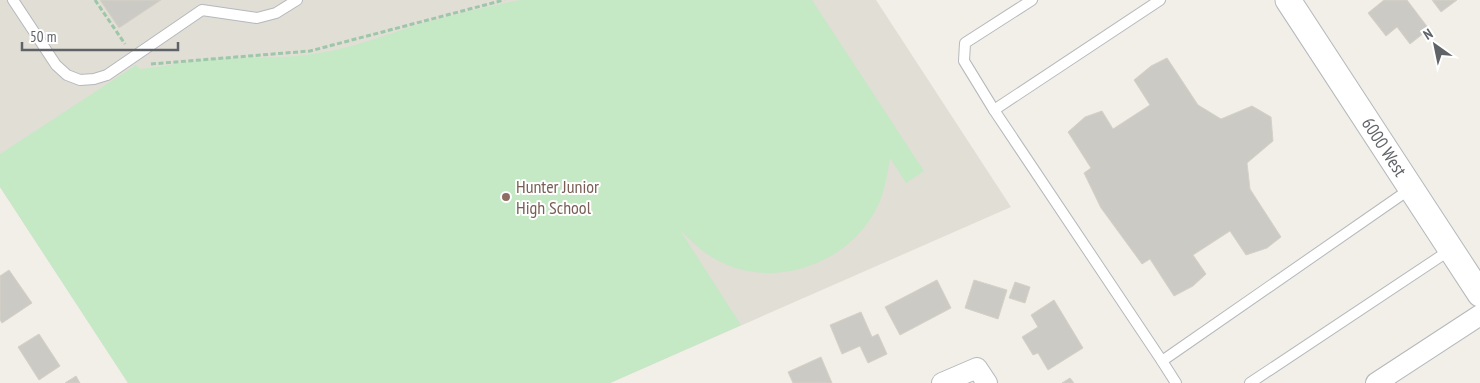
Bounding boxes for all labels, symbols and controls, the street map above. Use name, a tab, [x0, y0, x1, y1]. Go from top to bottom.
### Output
scale bar	[22, 20, 179, 52]
north arrow	[1410, 20, 1460, 70]
text: N	[1420, 24, 1436, 44]
text: 50 m	[30, 27, 56, 46]
street label: 6000 West	[1357, 113, 1412, 181]
place label: Hunter Junior High School	[516, 175, 599, 219]
marker: Hunter Junior High School	[500, 191, 512, 203]

